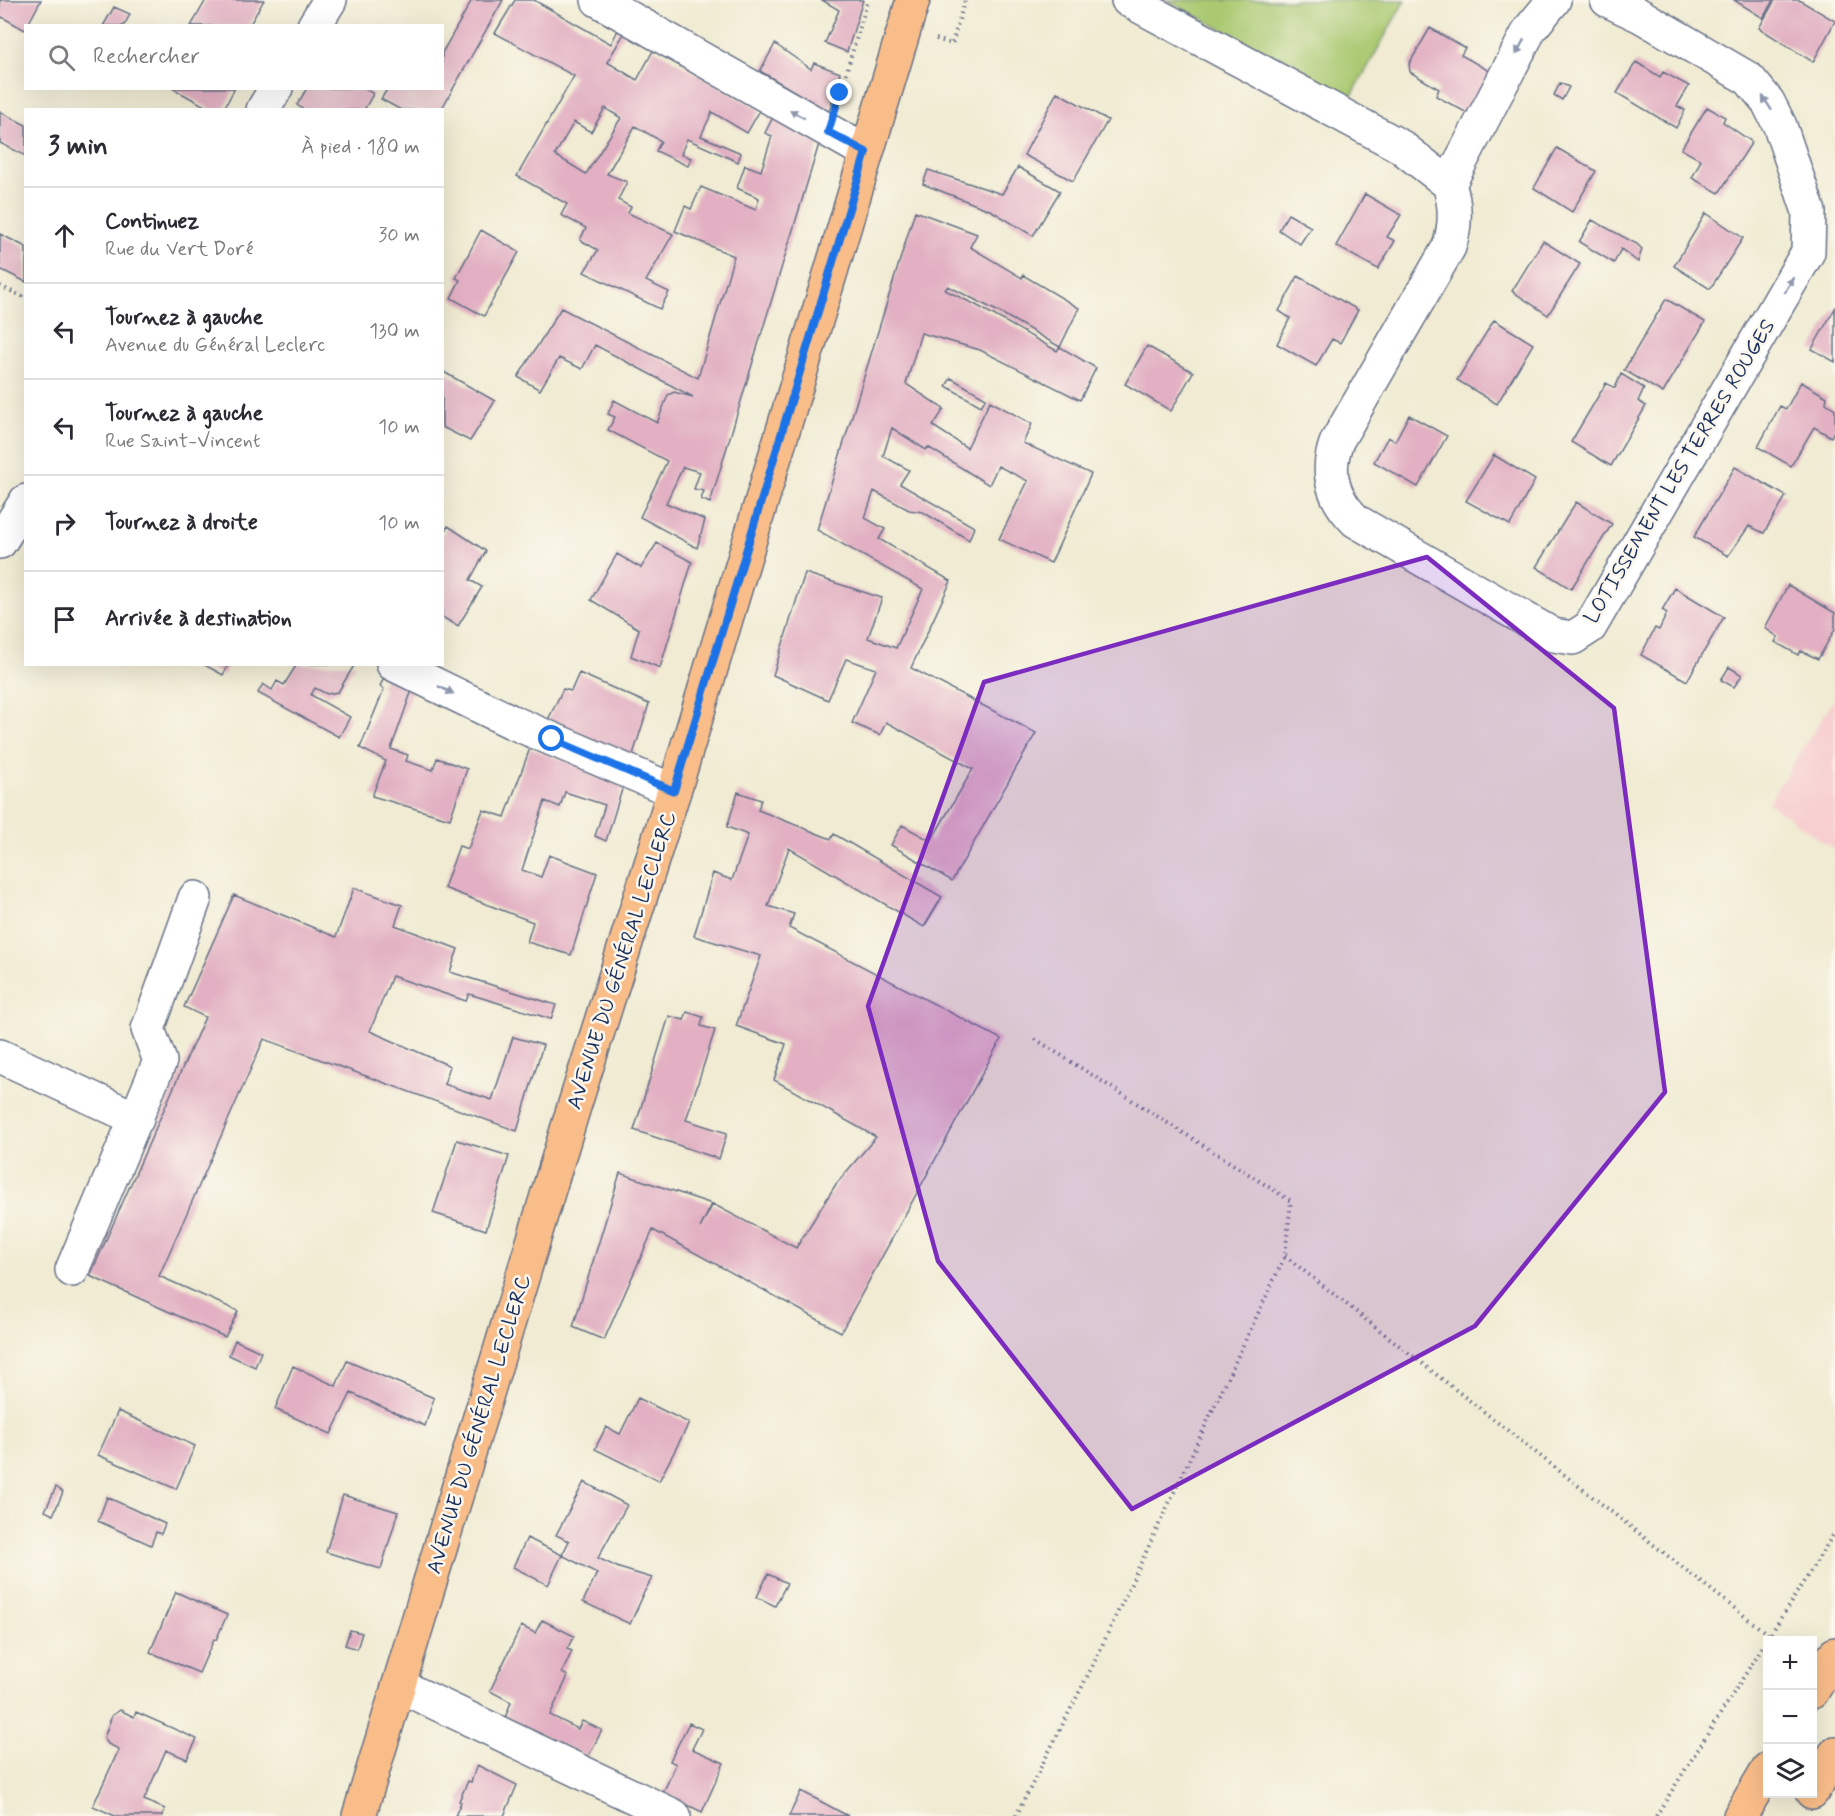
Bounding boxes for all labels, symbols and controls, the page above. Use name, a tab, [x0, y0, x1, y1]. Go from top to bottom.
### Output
search box	[24, 24, 444, 90]
one-way arrow	[1516, 39, 1525, 56]
icon: search	[45, 41, 78, 74]
text: Rechercher	[93, 43, 200, 71]
route end	[826, 79, 852, 105]
one-way arrow	[1762, 95, 1773, 112]
one-way arrow	[788, 109, 805, 119]
text: 3 min	[48, 130, 108, 164]
text: À pied · 180 m	[301, 134, 420, 161]
text: Continuez	[105, 208, 199, 236]
icon: ahead	[48, 219, 81, 252]
text: 30 m	[378, 222, 420, 249]
text: Rue du Vert Doré	[105, 236, 253, 263]
one-way arrow	[1783, 277, 1794, 293]
text: Tournez à gauche	[105, 304, 263, 332]
street label: LOTISSEMENT LES TERRES ROUGES	[1578, 314, 1782, 629]
icon: left	[48, 315, 81, 348]
text: 130 m	[369, 318, 420, 345]
text: Avenue du Général Leclerc	[105, 332, 325, 359]
text: Tournez à gauche	[105, 400, 263, 428]
icon: left	[48, 411, 81, 444]
text: 10 m	[378, 414, 420, 441]
text: Rue Saint-Vincent	[105, 428, 260, 455]
icon: right	[48, 507, 81, 540]
text: Tournez à droite	[105, 509, 258, 537]
text: 10 m	[378, 510, 420, 537]
icon: arrive	[48, 603, 81, 636]
text: Arrivée à destination	[105, 605, 292, 633]
one-way arrow	[437, 685, 454, 695]
route start	[538, 725, 564, 751]
street label: AVENUE DU GÉNÉRAL LECLERC	[560, 808, 683, 1113]
street label: AVENUE DU GÉNÉRAL LECLERC	[420, 1271, 538, 1577]
map controls	[1763, 1636, 1817, 1798]
button: +	[1763, 1636, 1817, 1690]
button: −	[1763, 1690, 1817, 1744]
button: layers	[1763, 1744, 1817, 1798]

